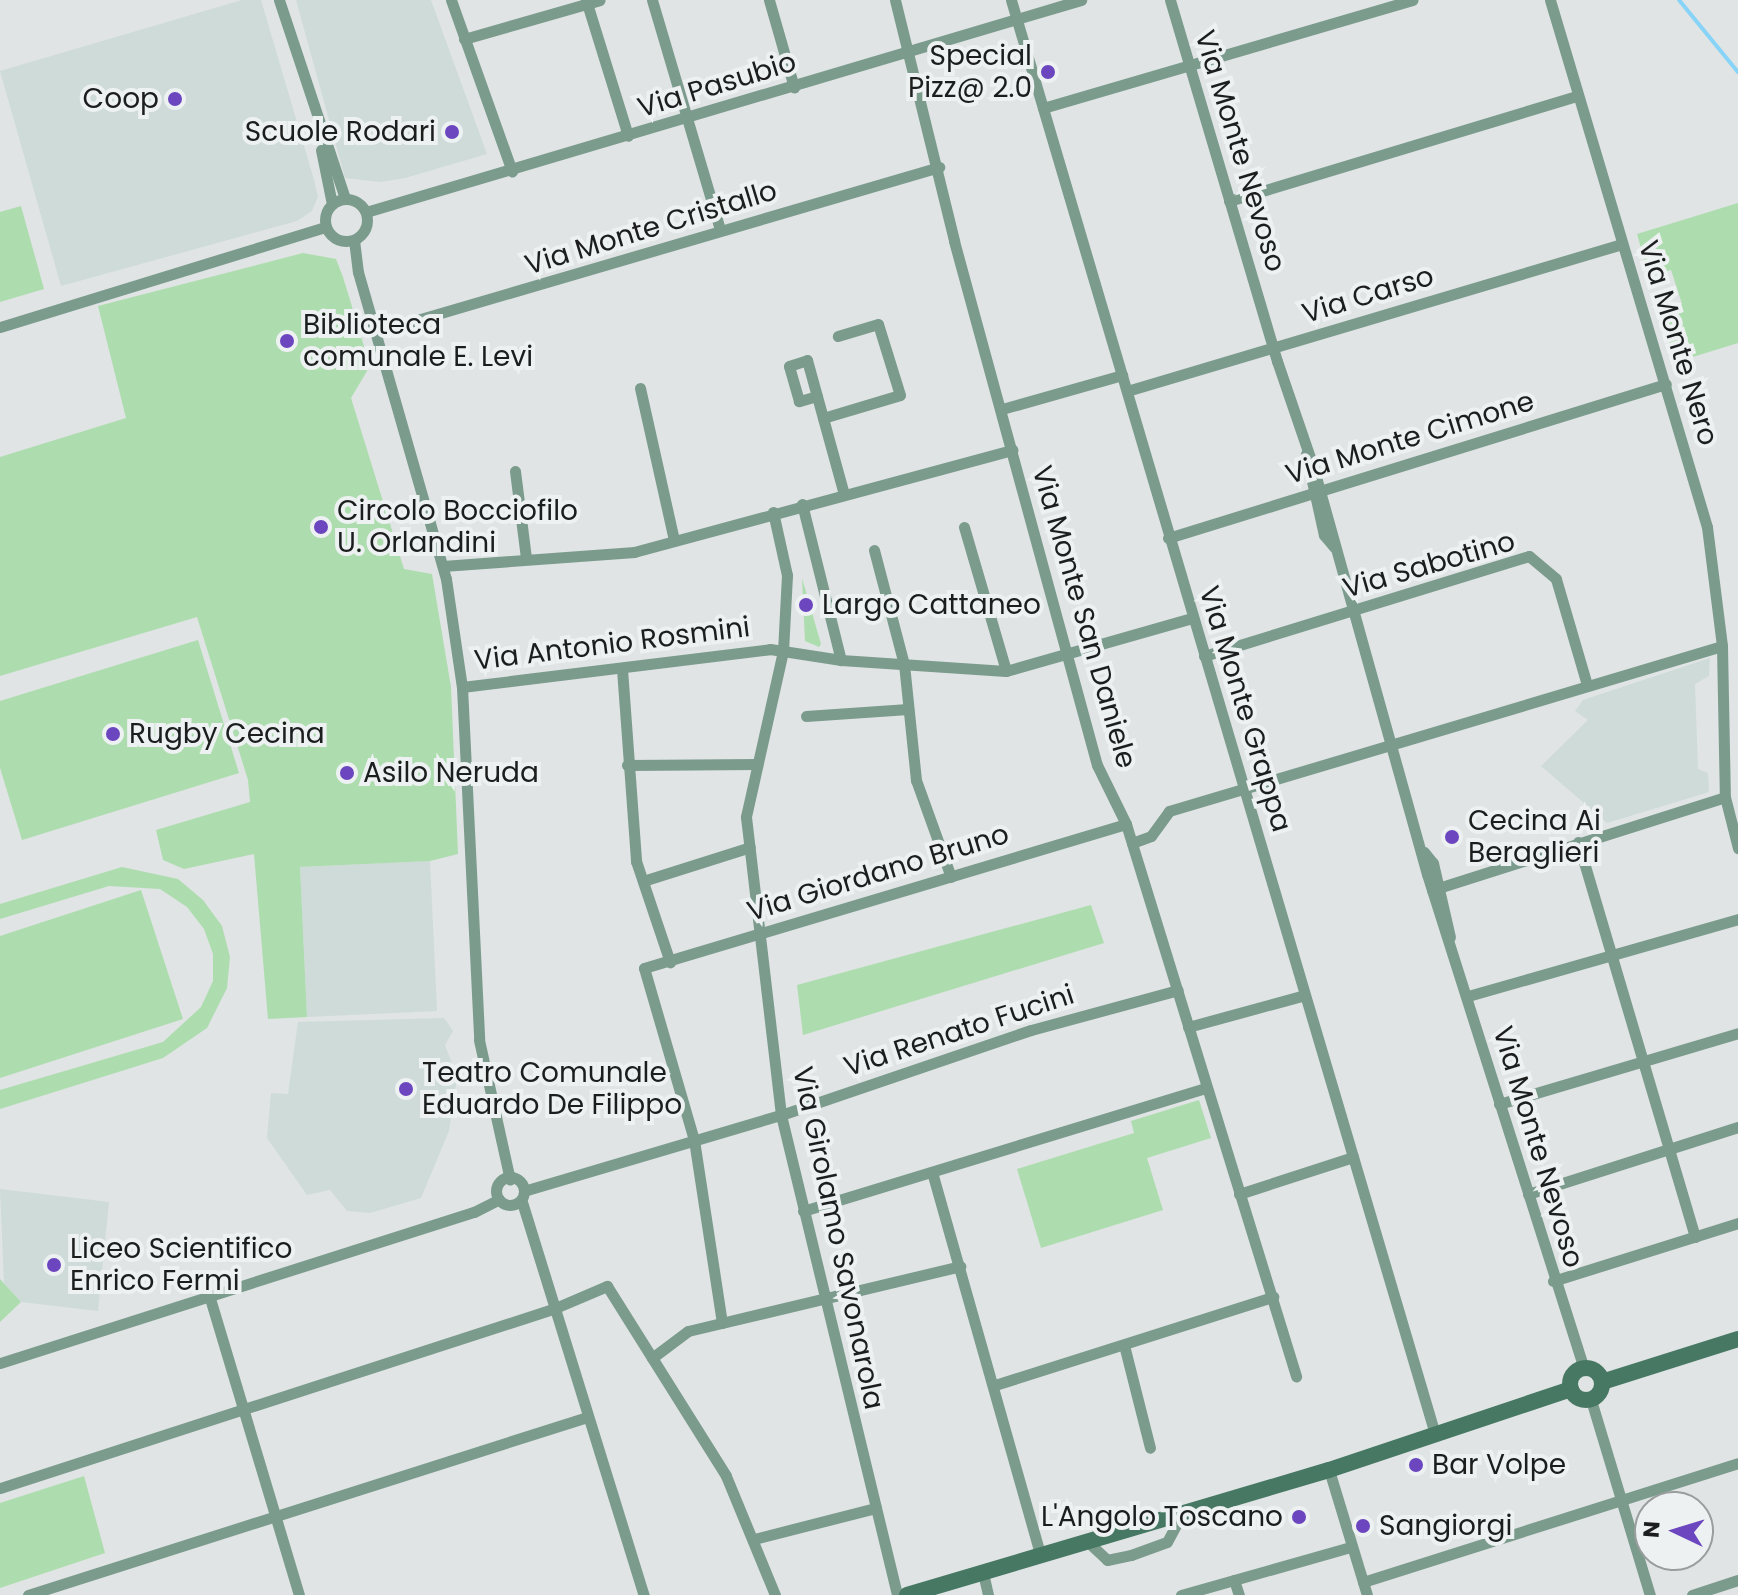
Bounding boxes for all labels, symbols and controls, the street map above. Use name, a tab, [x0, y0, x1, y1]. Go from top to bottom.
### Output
street label: Via Monte Nevoso	[1187, 26, 1293, 276]
place label: Special Pizz@ 2.0	[908, 39, 1032, 105]
street label: Via Pasubio	[634, 45, 800, 125]
marker: Special Pizz@ 2.0	[1039, 63, 1057, 81]
place label: Coop	[83, 82, 159, 116]
marker: Coop	[166, 90, 184, 108]
place label: Scuole Rodari	[245, 115, 436, 149]
marker: Scuole Rodari	[443, 123, 461, 141]
street label: Via Monte Cristallo	[521, 174, 781, 282]
street label: Via Monte Nero	[1631, 236, 1725, 450]
street label: Via Carso	[1298, 259, 1438, 331]
place label: Biblioteca comunale E. Levi	[303, 308, 533, 374]
marker: Biblioteca comunale E. Levi	[278, 332, 296, 350]
street label: Via Monte Cimone	[1282, 384, 1538, 492]
street label: Via Monte San Daniele	[1025, 462, 1143, 772]
place label: Circolo Bocciofilo U. Orlandini	[337, 494, 578, 560]
marker: Circolo Bocciofilo U. Orlandini	[312, 518, 330, 536]
street label: Via Sabotino	[1339, 524, 1519, 606]
street label: Via Monte Grappa	[1192, 582, 1298, 836]
place label: Largo Cattaneo	[822, 588, 1041, 622]
marker: Largo Cattaneo	[797, 596, 815, 614]
street label: Via Antonio Rosmini	[472, 610, 752, 678]
place label: Rugby Cecina	[129, 717, 325, 751]
marker: Rugby Cecina	[104, 725, 122, 743]
place label: Asilo Neruda	[363, 756, 539, 790]
marker: Asilo Neruda	[338, 764, 356, 782]
place label: Cecina Ai Beraglieri	[1468, 804, 1601, 870]
street label: Via Giordano Bruno	[743, 817, 1013, 929]
marker: Cecina Ai Beraglieri	[1443, 828, 1461, 846]
street label: Via Renato Fucini	[840, 978, 1078, 1084]
street label: Via Monte Nevoso	[1485, 1022, 1591, 1272]
place label: Teatro Comunale Eduardo De Filippo	[422, 1056, 682, 1122]
street label: Via Girolamo Savonarola	[785, 1064, 891, 1412]
marker: Teatro Comunale Eduardo De Filippo	[397, 1080, 415, 1098]
place label: Liceo Scientifico Enrico Fermi	[70, 1232, 292, 1298]
marker: Liceo Scientifico Enrico Fermi	[45, 1256, 63, 1274]
place label: Bar Volpe	[1432, 1448, 1566, 1482]
marker: Bar Volpe	[1407, 1456, 1425, 1474]
north arrow	[1634, 1491, 1714, 1571]
place label: L'Angolo Toscano	[1041, 1500, 1283, 1534]
marker: L'Angolo Toscano	[1290, 1508, 1308, 1526]
place label: Sangiorgi	[1379, 1509, 1512, 1543]
marker: Sangiorgi	[1354, 1517, 1372, 1535]
text: N	[1636, 1520, 1668, 1539]

